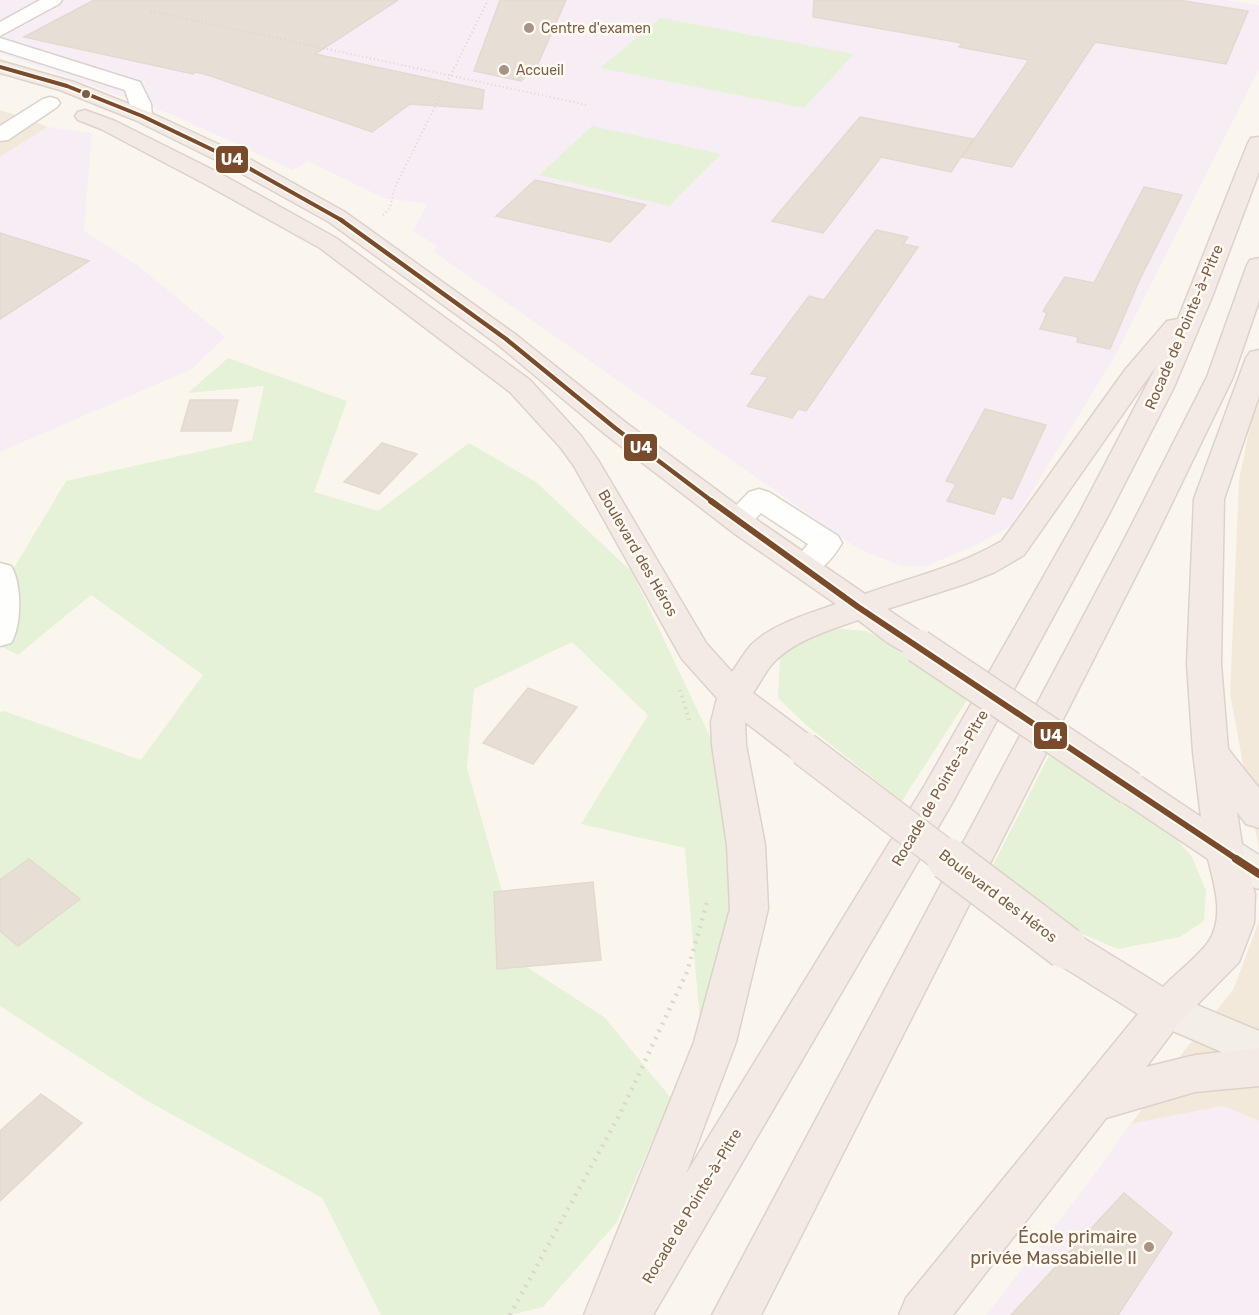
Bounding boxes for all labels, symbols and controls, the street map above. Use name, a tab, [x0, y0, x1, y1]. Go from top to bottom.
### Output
place label: Centre d'examen	[541, 20, 651, 37]
marker: Centre d'examen	[522, 21, 536, 35]
place label: Accueil	[516, 62, 564, 79]
marker: Accueil	[497, 63, 511, 77]
unlabelled marker	[80, 88, 92, 100]
line badge: U4	[215, 145, 249, 174]
text: U4	[221, 150, 243, 169]
street label: Rocade de Pointe-à-Pitre	[1141, 242, 1227, 412]
line badge: U4	[623, 433, 658, 462]
text: U4	[630, 438, 652, 457]
street label: Boulevard des Héros	[594, 486, 682, 620]
street label: Rocade de Pointe-à-Pitre	[888, 707, 992, 869]
line badge: U4	[1033, 721, 1068, 750]
text: U4	[1040, 726, 1062, 745]
street label: Boulevard des Héros	[935, 846, 1061, 947]
street label: Rocade de Pointe-à-Pitre	[639, 1125, 745, 1287]
place label: École primaire privée Massabielle II	[970, 1226, 1137, 1269]
marker: École primaire privée Massabielle II	[1142, 1240, 1156, 1254]

